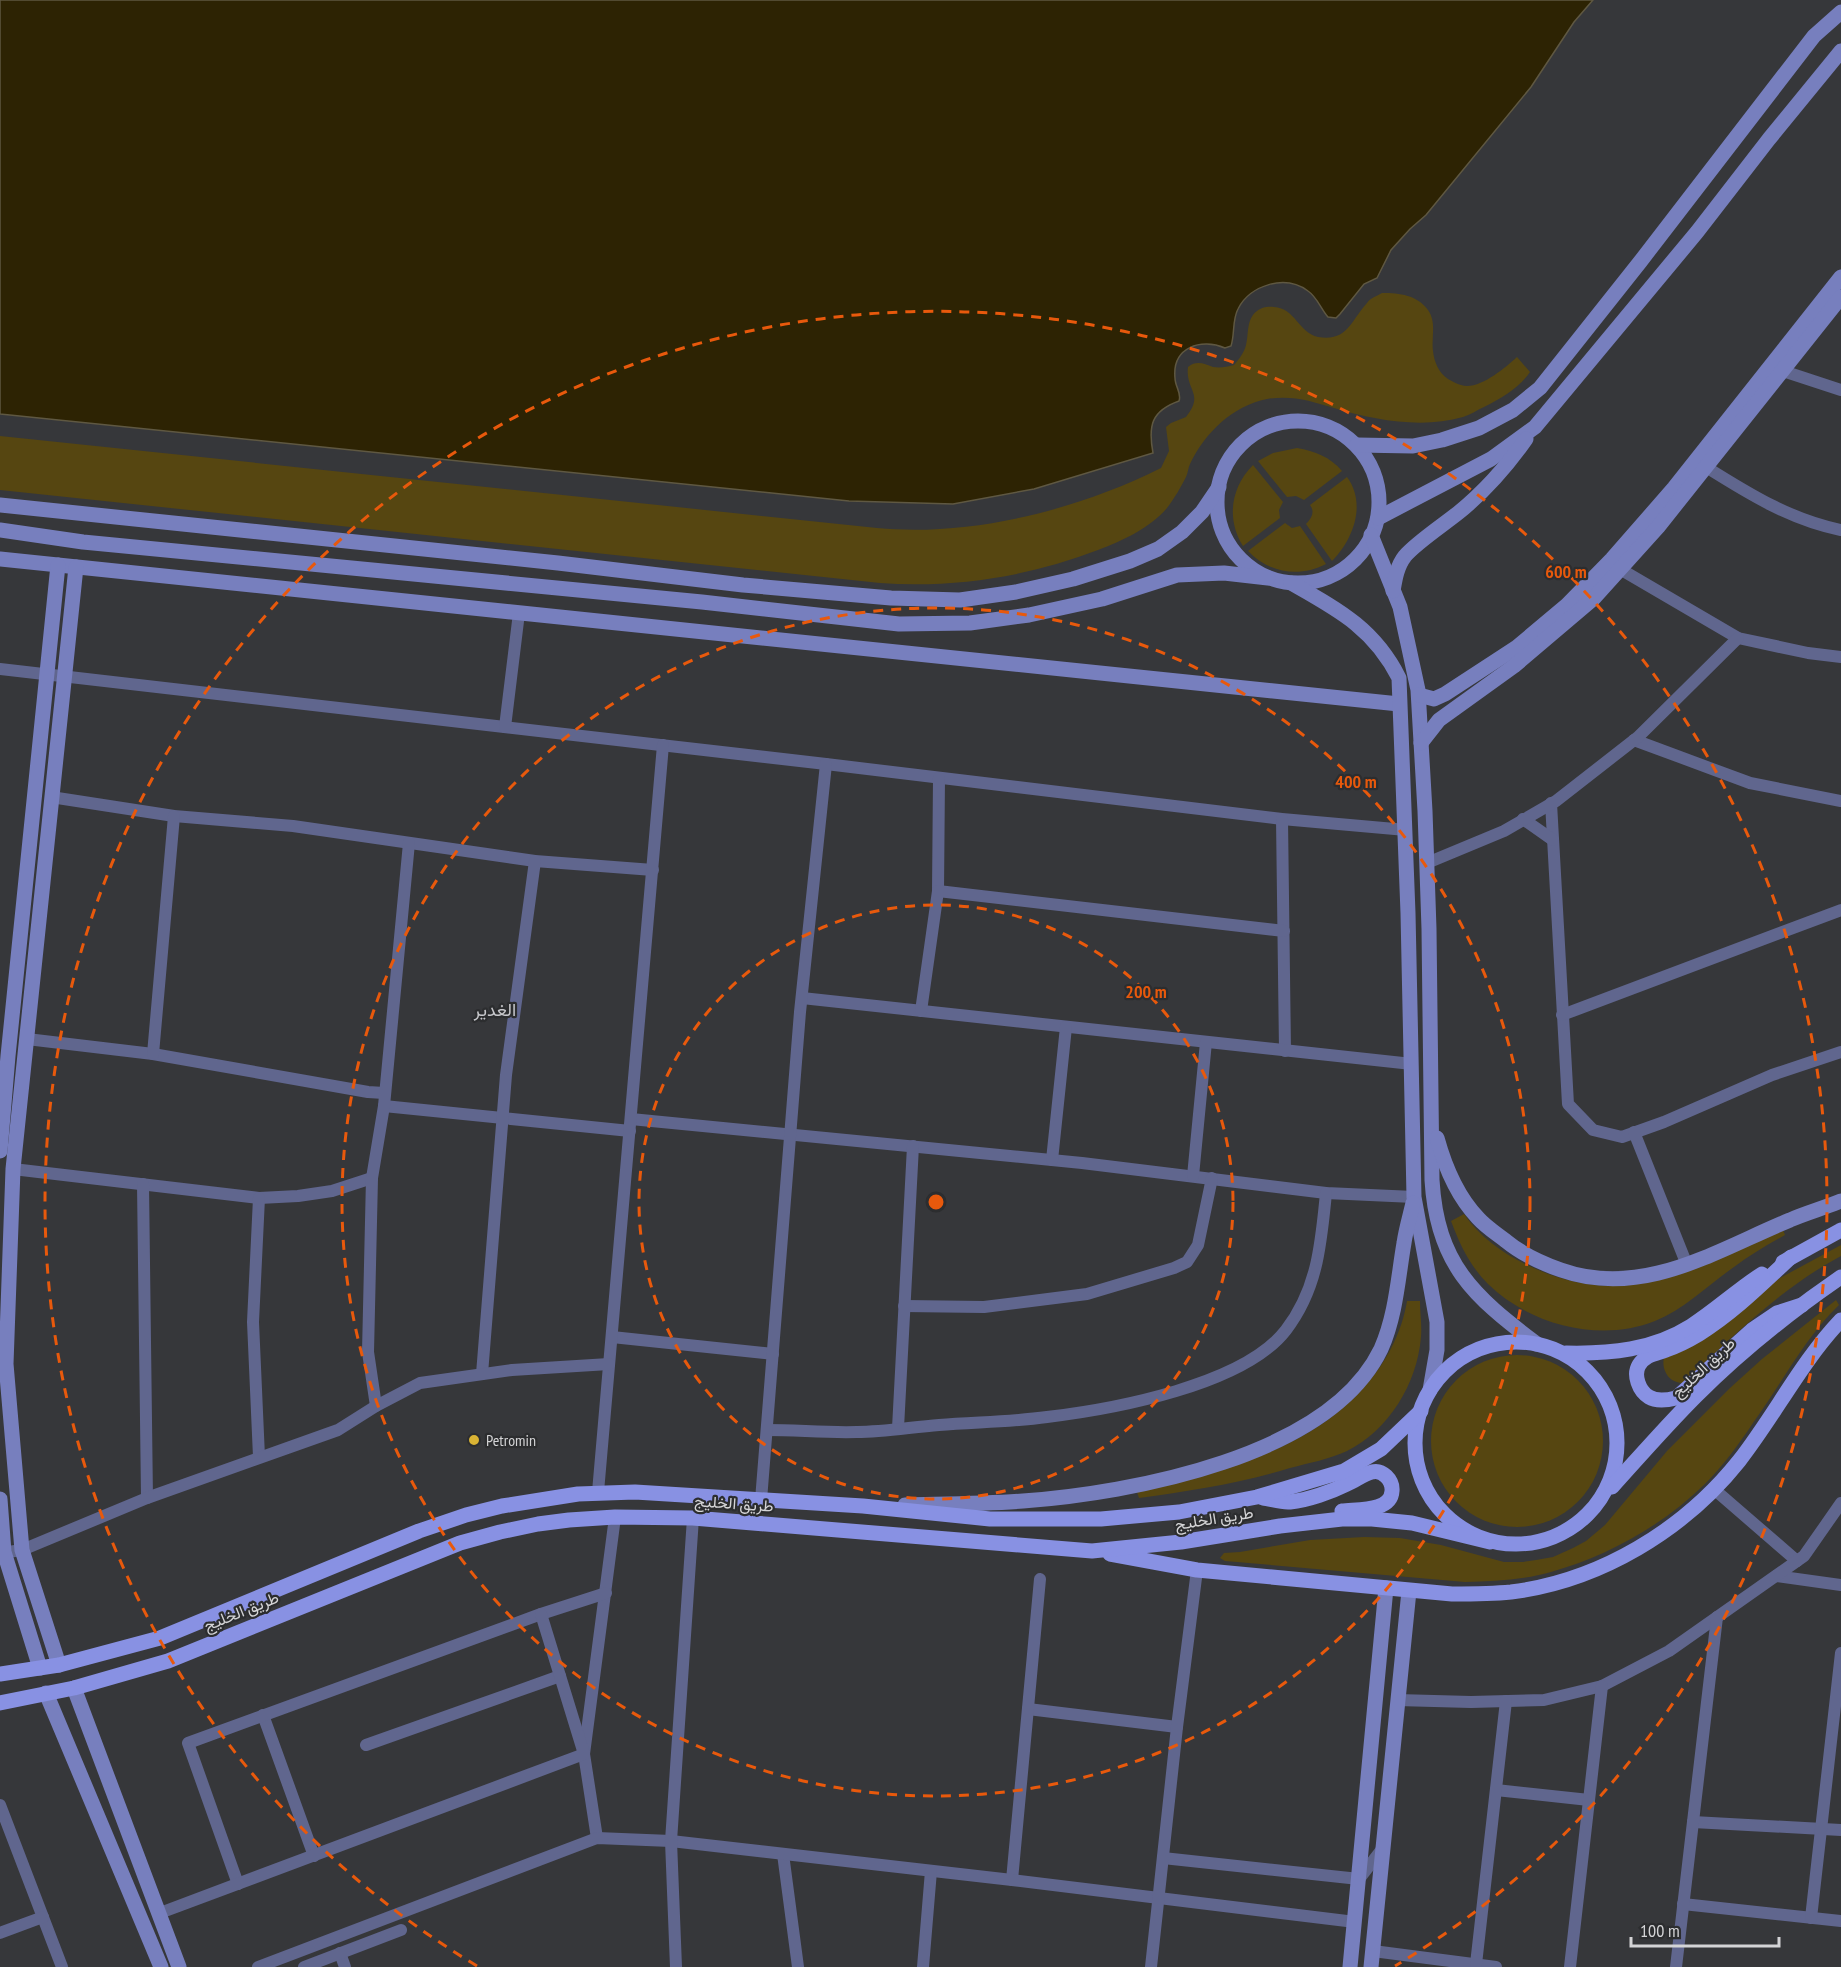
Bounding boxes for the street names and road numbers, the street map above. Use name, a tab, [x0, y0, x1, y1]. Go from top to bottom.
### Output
street label: طريق الخليج	[1667, 1333, 1740, 1403]
street label: طريق الخليج	[694, 1490, 774, 1518]
street label: طريق الخليج	[1173, 1502, 1255, 1536]
street label: طريق الخليج	[200, 1587, 282, 1637]

